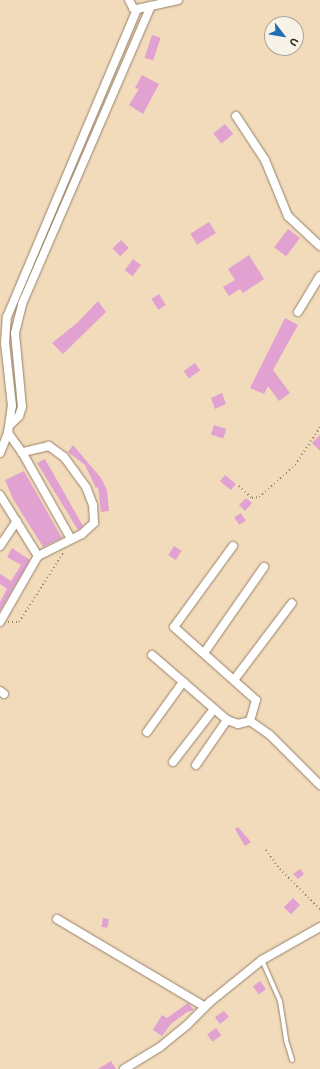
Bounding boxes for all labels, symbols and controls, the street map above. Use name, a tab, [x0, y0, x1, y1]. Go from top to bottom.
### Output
north arrow	[264, 16, 304, 56]
text: U	[286, 35, 301, 48]

